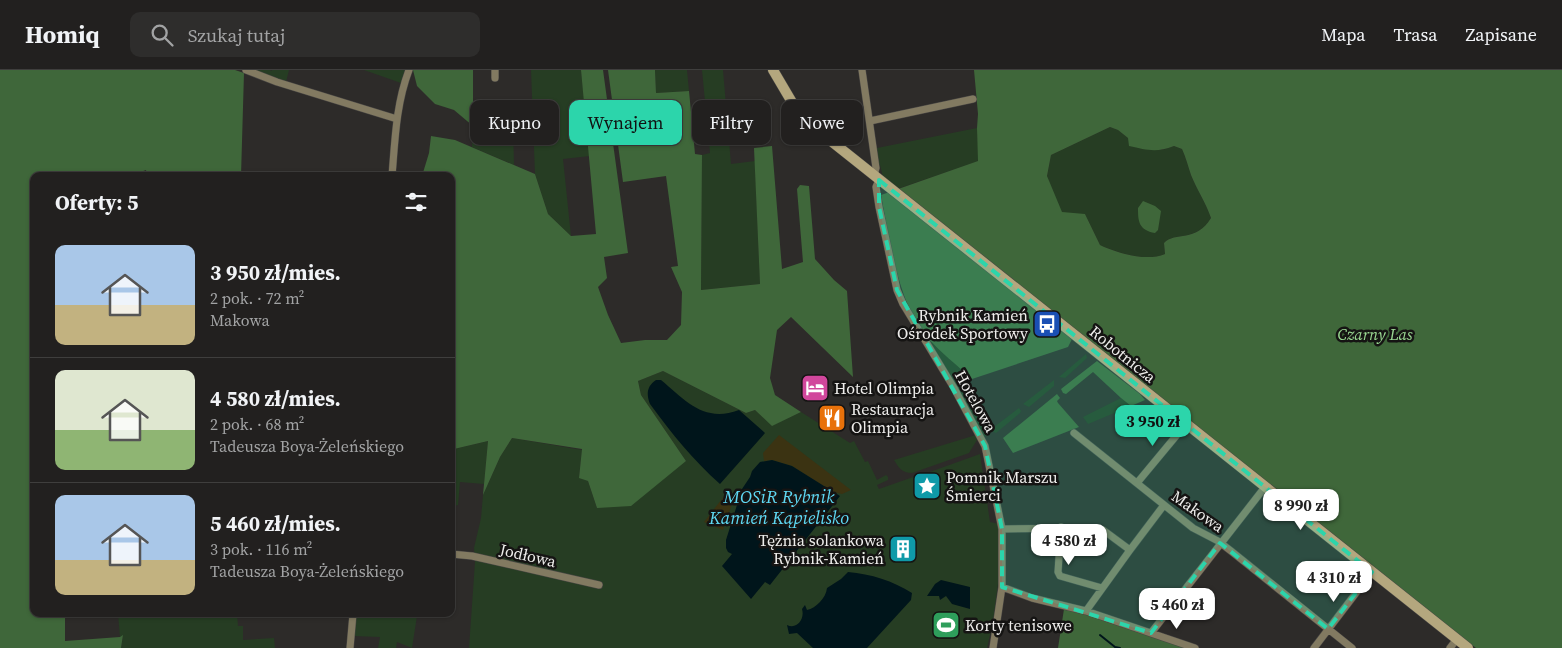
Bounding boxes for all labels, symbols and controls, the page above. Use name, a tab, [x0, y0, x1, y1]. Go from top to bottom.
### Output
search box	[130, 12, 480, 57]
text: Homiq	[25, 18, 100, 51]
icon: search	[148, 21, 176, 49]
text: Szukaj tutaj	[188, 22, 285, 48]
text: Mapa	[1321, 22, 1366, 47]
text: Trasa	[1394, 22, 1437, 47]
text: Zapisane	[1465, 22, 1537, 47]
chip: Kupno	[470, 100, 559, 145]
chip: Wynajem	[569, 100, 682, 145]
chip: Filtry	[692, 100, 771, 145]
chip: Nowe	[781, 100, 863, 145]
text: Oferty: 5	[55, 188, 138, 217]
icon: filters	[402, 188, 430, 216]
text: 3 950 zł/mies.	[210, 258, 341, 287]
icon: home	[95, 265, 155, 325]
text: 2 pok. · 72 m²	[210, 287, 304, 309]
place label: Rybnik Kamień Ośrodek Sportowy	[897, 304, 1029, 344]
text: Makowa	[210, 309, 270, 331]
bus stop icon: Rybnik Kamień Ośrodek Sportowy	[1032, 309, 1062, 339]
street label: Robotnicza	[1085, 320, 1162, 388]
park label: Czarny Las	[1337, 323, 1413, 345]
street label: Hotelowa	[950, 366, 1002, 437]
hotel icon: Hotel Olimpia	[800, 373, 830, 403]
place label: Hotel Olimpia	[834, 377, 935, 399]
text: 4 580 zł/mies.	[210, 384, 341, 413]
icon: home	[95, 390, 155, 450]
place label: Restauracja Olimpia	[851, 398, 935, 438]
restaurant icon: Restauracja Olimpia	[817, 403, 847, 433]
pin: 3 950 zł	[1101, 404, 1205, 447]
text: 3 950 zł	[1126, 410, 1180, 432]
text: 2 pok. · 68 m²	[210, 413, 304, 435]
text: Tadeusza Boya-Żeleńskiego	[210, 435, 404, 457]
place label: Pomnik Marszu Śmierci	[946, 466, 1058, 506]
place icon: Pomnik Marszu Śmierci	[912, 471, 942, 501]
water label: MOSiR Rybnik Kamień Kąpielisko	[708, 484, 849, 530]
street label: Makowa	[1167, 485, 1229, 538]
pin: 8 990 zł	[1249, 488, 1353, 531]
text: 8 990 zł	[1274, 494, 1328, 516]
text: 5 460 zł/mies.	[210, 509, 341, 538]
icon: home	[95, 515, 155, 575]
pin: 4 580 zł	[1017, 524, 1121, 566]
place label: Tężnia solankowa Rybnik-Kamień	[758, 529, 885, 569]
text: 4 580 zł	[1042, 529, 1096, 551]
building icon: Tężnia solankowa Rybnik-Kamień	[888, 534, 918, 564]
text: 3 pok. · 116 m²	[210, 538, 312, 560]
street label: Jodłowa	[497, 538, 559, 572]
text: Tadeusza Boya-Żeleńskiego	[210, 560, 404, 582]
pin: 4 310 zł	[1282, 560, 1386, 603]
text: 4 310 zł	[1307, 566, 1361, 588]
pin: 5 460 zł	[1125, 588, 1229, 630]
text: 5 460 zł	[1150, 593, 1204, 615]
sports icon: Korty tenisowe	[931, 610, 961, 640]
place label: Korty tenisowe	[965, 614, 1072, 636]

